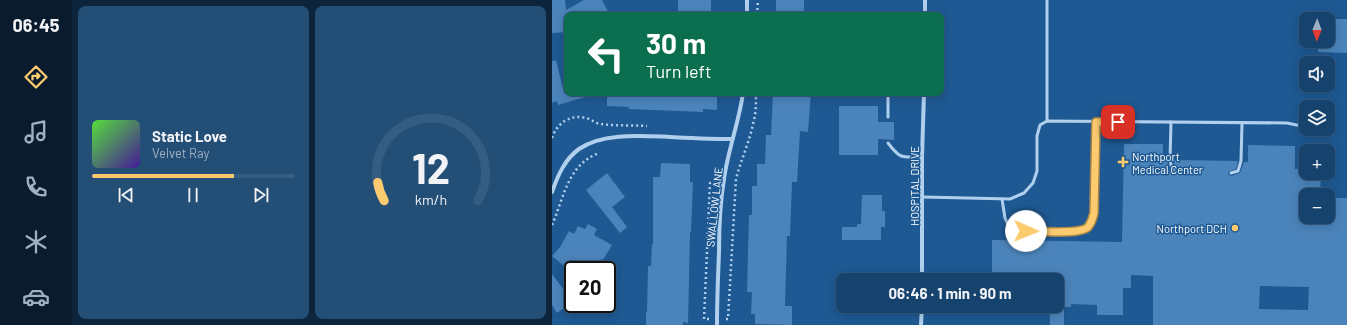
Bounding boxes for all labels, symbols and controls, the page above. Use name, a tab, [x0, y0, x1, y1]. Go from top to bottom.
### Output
north arrow	[1299, 12, 1335, 48]
map controls	[1299, 12, 1335, 224]
text: 06:45	[12, 14, 60, 36]
text: 30 m	[646, 26, 706, 60]
icon: left	[580, 28, 632, 80]
button: sound	[1299, 56, 1335, 92]
text: Turn left	[646, 60, 712, 82]
icon: directions	[22, 63, 50, 91]
button: layers	[1299, 100, 1335, 136]
pin	[1101, 105, 1135, 139]
icon: arrive	[1107, 111, 1129, 133]
icon: music	[22, 118, 50, 146]
text: Static Love	[152, 127, 227, 145]
text: 12	[411, 141, 450, 191]
button: +	[1299, 144, 1335, 180]
text: Velvet Ray	[152, 145, 210, 161]
street label: HOSPITAL DRIVE	[908, 146, 921, 226]
place label: Northport Medical Center	[1132, 150, 1203, 176]
marker: Northport Medical Center	[1117, 156, 1129, 168]
street label: SWALLOW LANE	[703, 166, 725, 247]
icon: phone	[22, 173, 50, 201]
icon: previous	[115, 184, 137, 206]
icon: pause	[182, 184, 204, 206]
icon: next	[250, 184, 272, 206]
button: −	[1299, 188, 1335, 224]
text: km/h	[414, 190, 447, 207]
position arrow	[1005, 210, 1047, 252]
place label: Northport DCH	[1156, 222, 1227, 235]
marker: Northport DCH	[1230, 223, 1240, 233]
icon: climate	[22, 228, 50, 256]
speed limit sign: 20	[564, 261, 616, 313]
icon: car	[22, 283, 50, 311]
text: 06:46 · 1 min · 90 m	[888, 284, 1012, 302]

